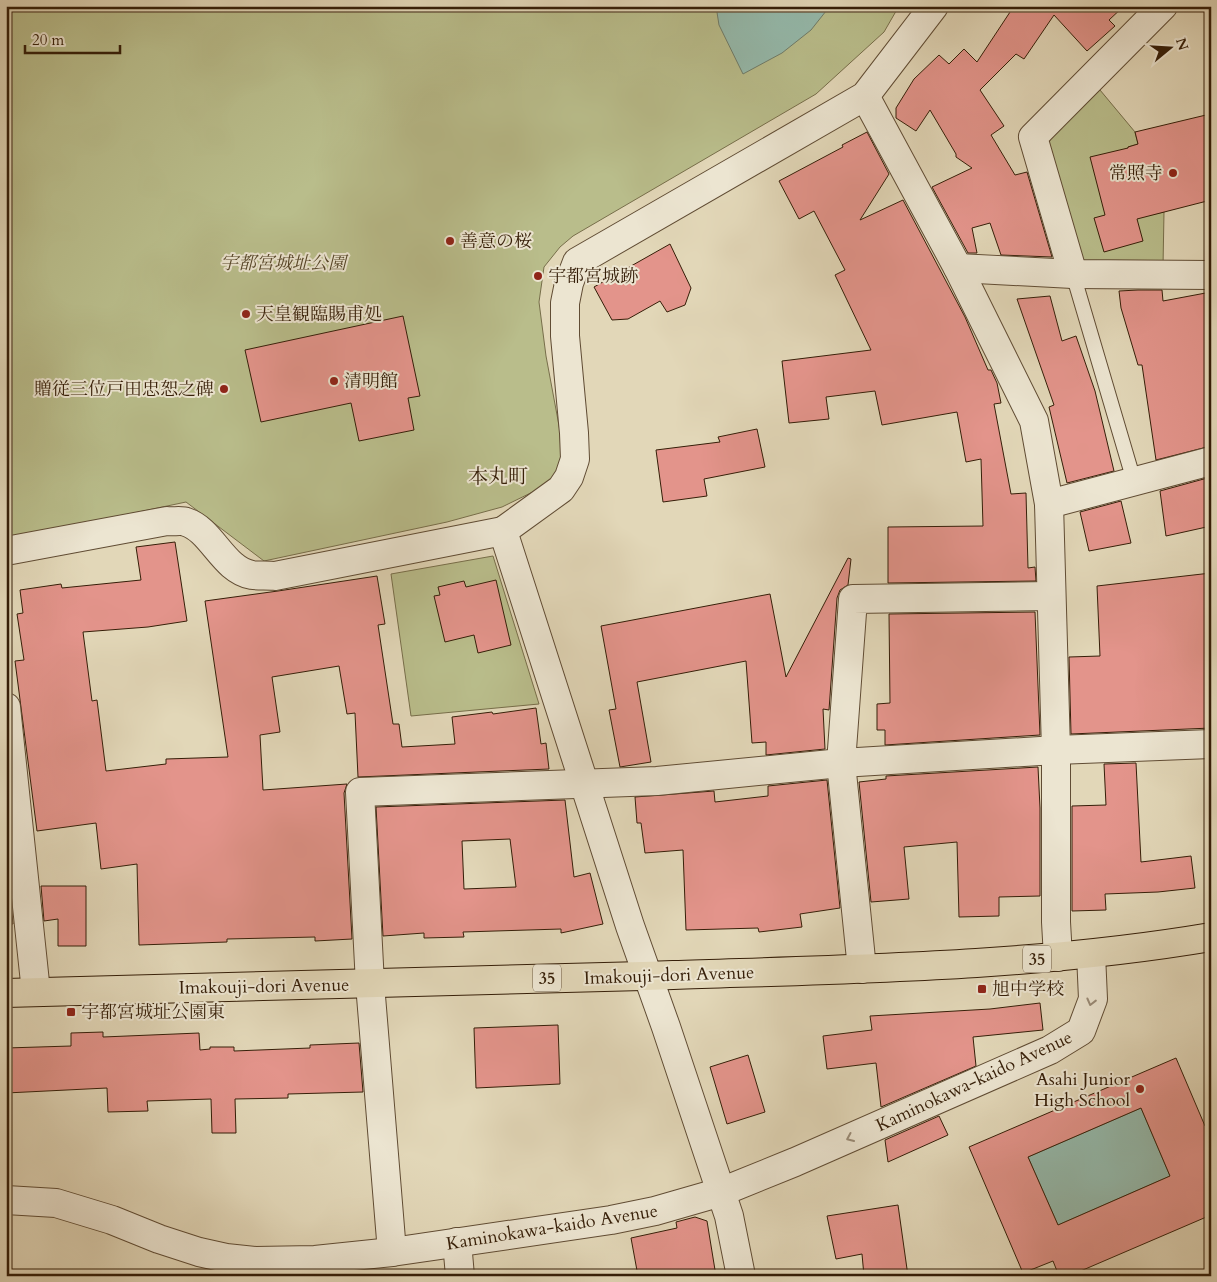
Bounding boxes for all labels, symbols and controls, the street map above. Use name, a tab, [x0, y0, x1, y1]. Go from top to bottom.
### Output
scale bar	[25, 22, 120, 54]
north arrow	[1144, 22, 1194, 72]
text: 20 m	[32, 30, 64, 50]
text: N	[1171, 35, 1193, 53]
place label: 常照寺	[1109, 161, 1163, 186]
marker: 常照寺	[1167, 167, 1179, 179]
place label: 善意の桜	[460, 229, 532, 254]
marker: 善意の桜	[444, 235, 456, 247]
park label: 宇都宮城址公園	[220, 251, 349, 276]
place label: 宇都宮城跡	[548, 264, 638, 289]
marker: 宇都宮城跡	[532, 270, 544, 282]
place label: 天皇観臨賜甫処	[256, 302, 382, 327]
marker: 天皇観臨賜甫処	[240, 308, 252, 320]
place label: 清明館	[344, 369, 398, 394]
marker: 清明館	[328, 375, 340, 387]
place label: 贈従三位戸田忠恕之碑	[34, 377, 214, 402]
marker: 贈従三位戸田忠恕之碑	[218, 383, 230, 395]
district label: 本丸町	[468, 463, 528, 490]
road number: 35	[1023, 946, 1051, 972]
street label: Imakouji-dori Avenue	[583, 960, 755, 991]
road number: 35	[533, 964, 561, 991]
street label: Imakouji-dori Avenue	[178, 973, 350, 1000]
place label: 旭中学校	[992, 977, 1064, 1002]
marker: 旭中学校	[976, 983, 988, 995]
one-way arrow	[1086, 998, 1097, 1007]
place label: 宇都宮城址公園東	[81, 1000, 225, 1025]
marker: 宇都宮城址公園東	[65, 1006, 77, 1018]
street label: Kaminokawa-kaido Avenue	[872, 1025, 1076, 1138]
place label: Asahi Junior High School	[1034, 1067, 1130, 1113]
marker: Asahi Junior High School	[1134, 1083, 1146, 1095]
one-way arrow	[846, 1132, 855, 1143]
street label: Kaminokawa-kaido Avenue	[444, 1198, 660, 1257]

